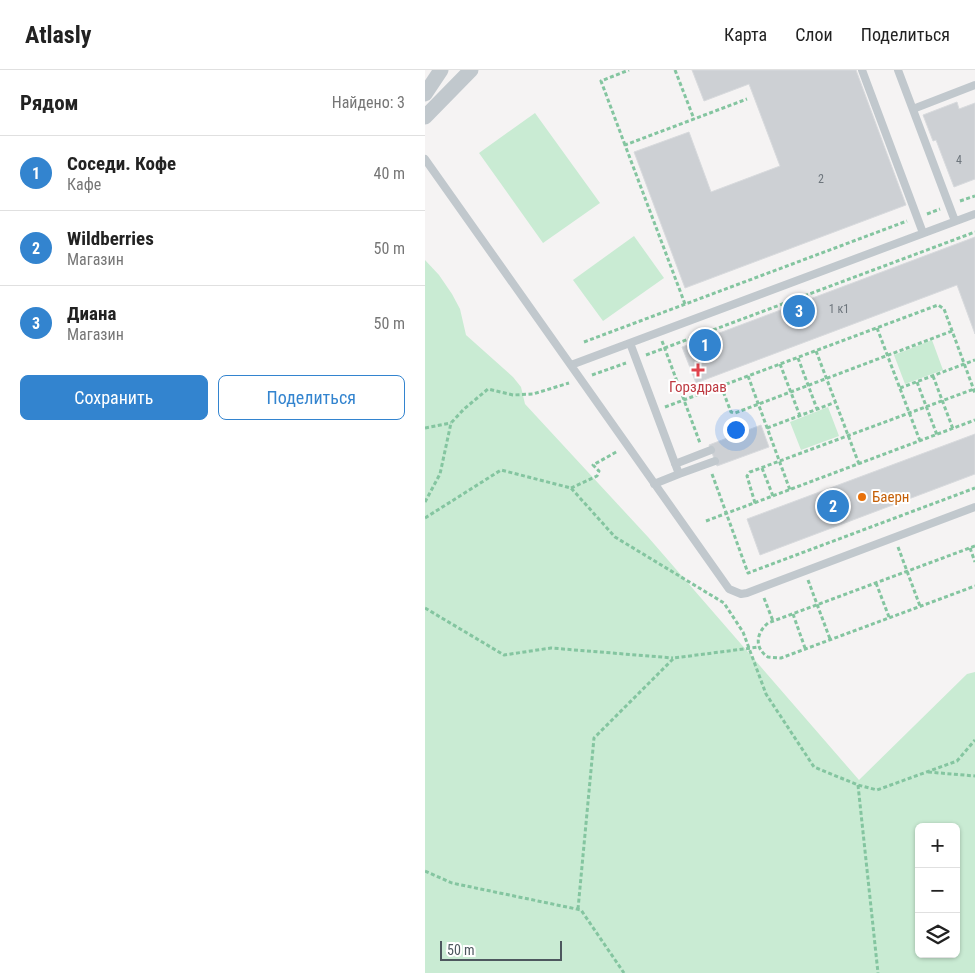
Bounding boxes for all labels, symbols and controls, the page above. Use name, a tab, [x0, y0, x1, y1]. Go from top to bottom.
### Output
text: Atlasly	[25, 21, 91, 49]
text: Карта	[724, 24, 767, 45]
text: Слои	[795, 24, 833, 45]
text: Поделиться	[861, 24, 950, 45]
text: Рядом	[20, 91, 79, 115]
text: Найдено: 3	[332, 93, 405, 112]
text: Соседи. Кофе	[67, 152, 176, 175]
house number: 4	[956, 153, 962, 167]
text: 1	[32, 164, 40, 183]
text: 40 m	[373, 164, 405, 183]
house number: 2	[818, 172, 824, 186]
text: Кафе	[67, 175, 101, 194]
text: Wildberries	[67, 227, 154, 250]
text: 2	[32, 239, 40, 258]
text: 50 m	[373, 239, 405, 258]
text: Магазин	[67, 250, 124, 269]
pin: 3	[783, 292, 815, 330]
text: Диана	[67, 302, 116, 325]
house number: 1 к1	[829, 302, 849, 316]
text: 3	[32, 314, 40, 333]
text: 50 m	[373, 314, 405, 333]
text: Магазин	[67, 325, 124, 344]
pin: 1	[689, 326, 721, 364]
marker: Горздрав	[692, 364, 704, 376]
button: Сохранить	[20, 375, 208, 420]
button: Поделиться	[218, 375, 405, 420]
place label: Горздрав	[669, 378, 727, 396]
your location	[723, 417, 749, 443]
pin: 2	[817, 487, 849, 525]
place label: Баерн	[872, 488, 910, 506]
marker: Баерн	[856, 491, 868, 503]
map controls	[915, 823, 960, 958]
button: +	[915, 823, 960, 868]
button: −	[915, 868, 960, 913]
button: layers	[915, 913, 960, 958]
scale bar	[440, 938, 563, 961]
text: 50 m	[447, 942, 475, 958]

